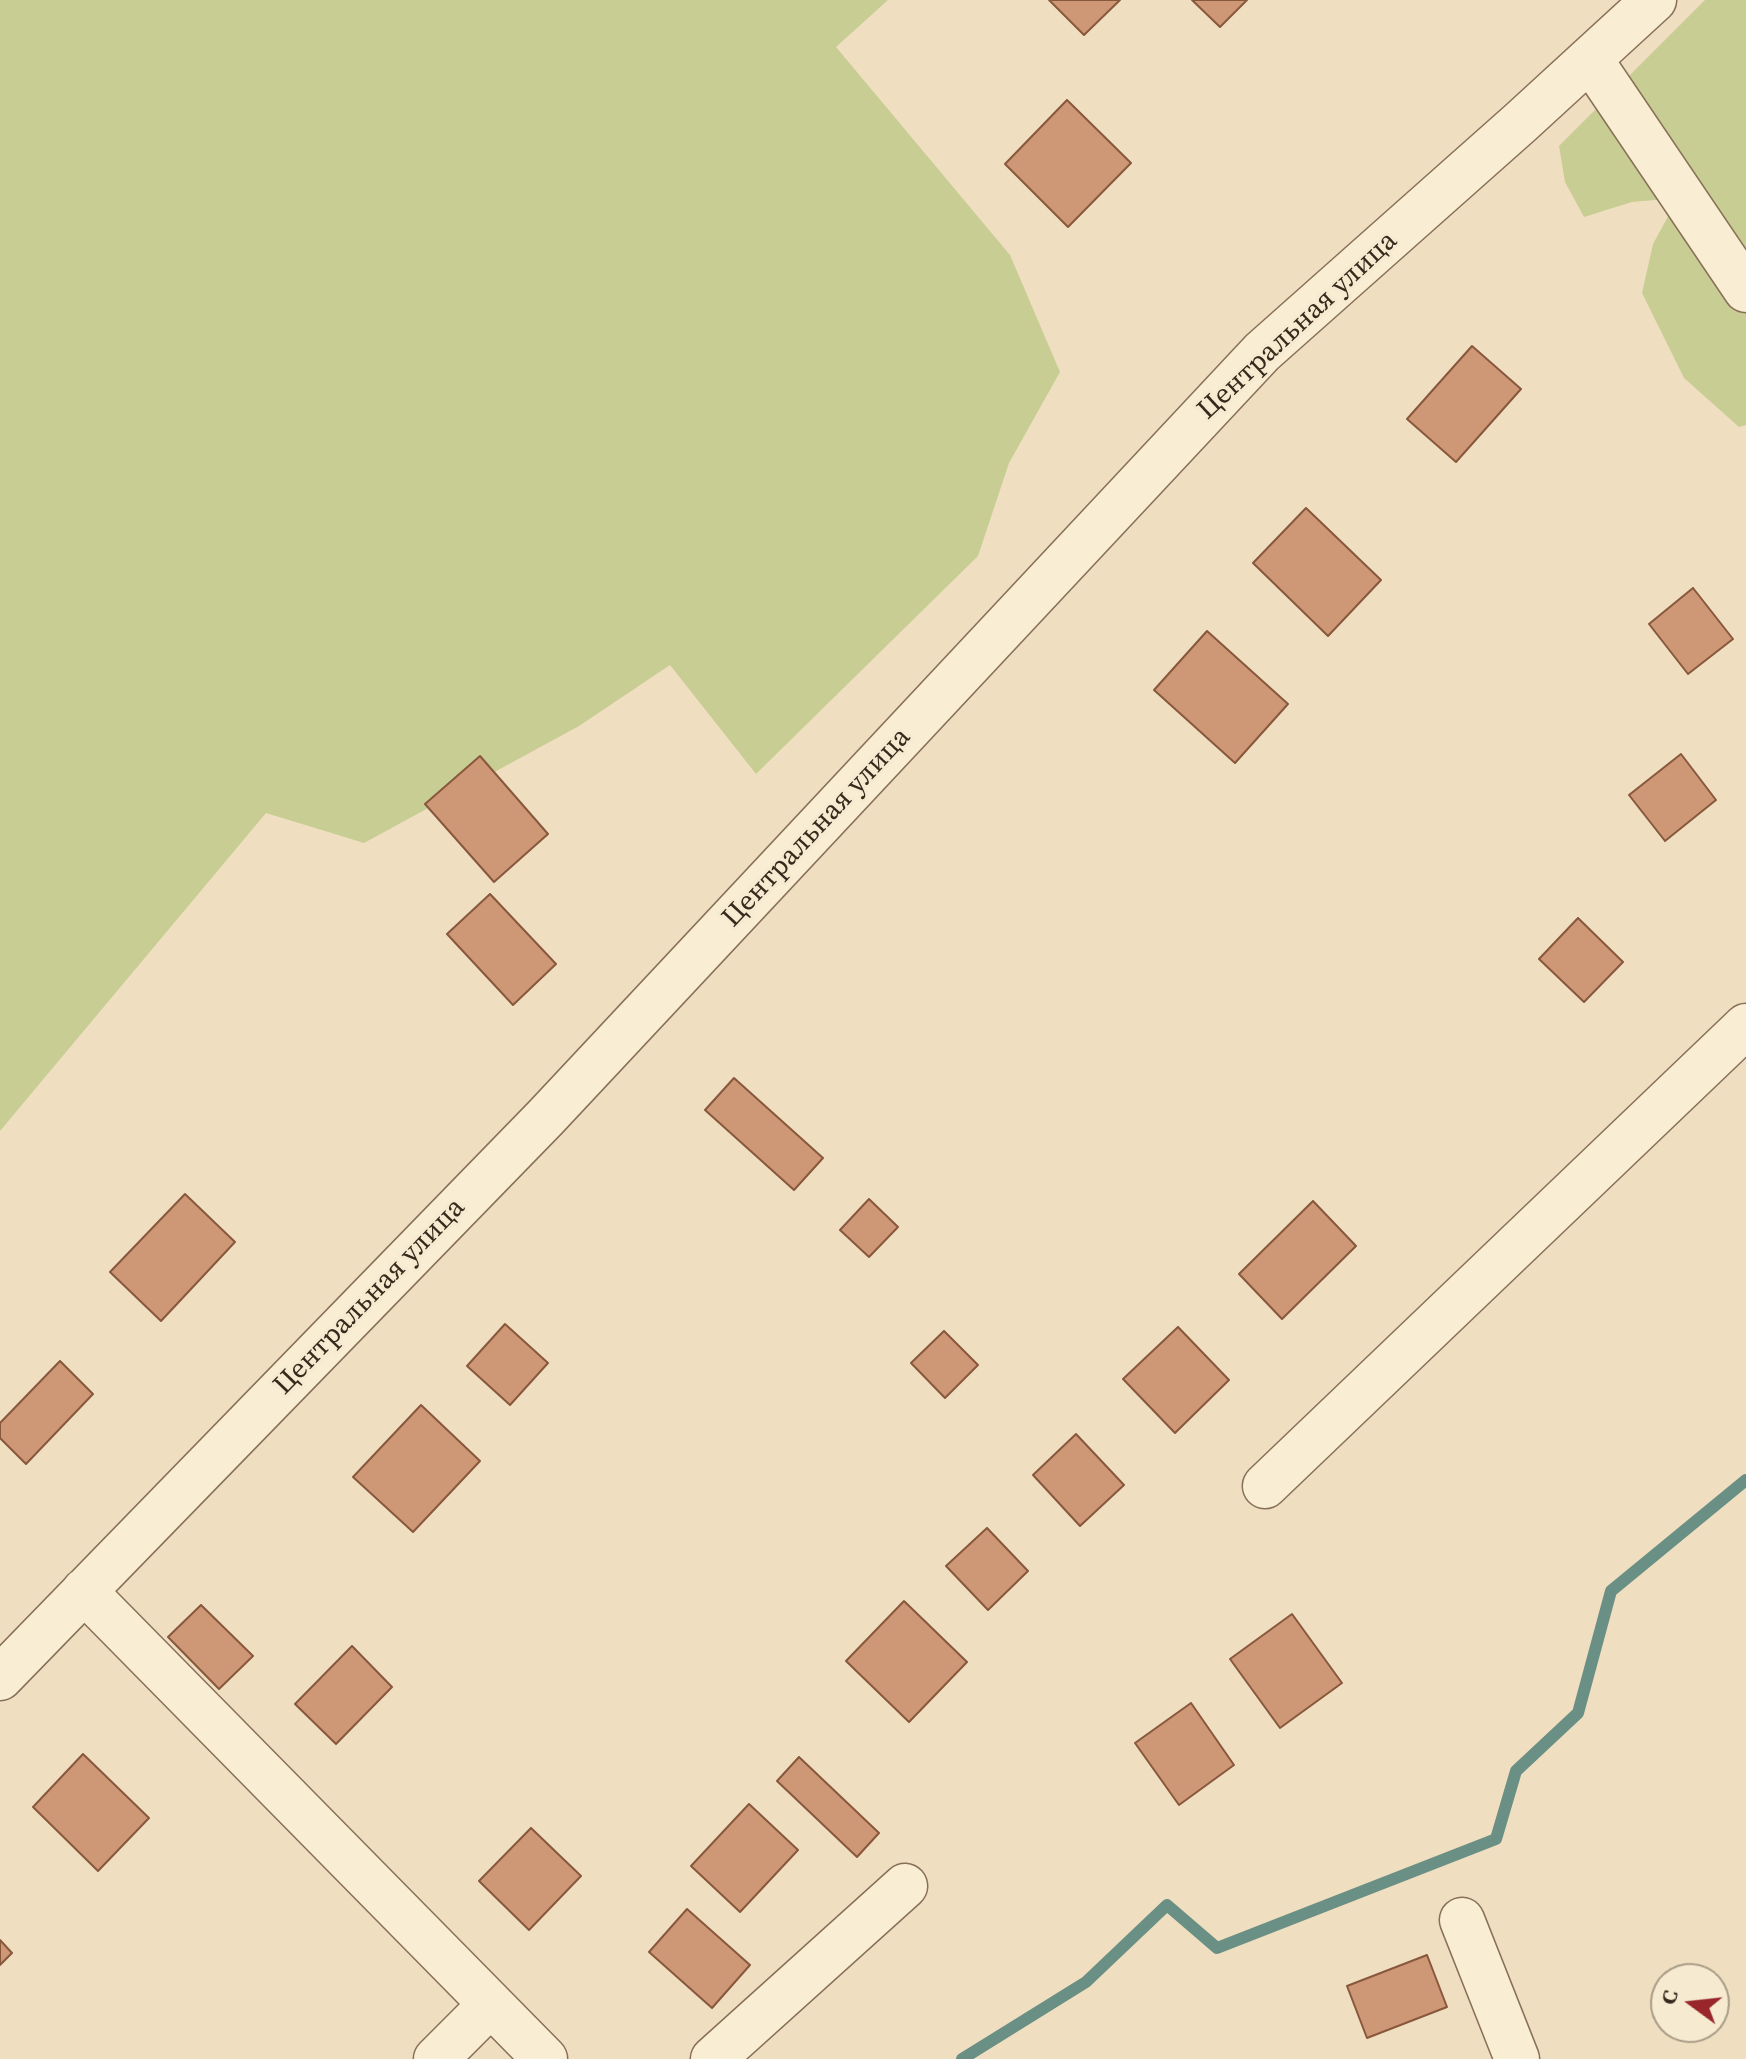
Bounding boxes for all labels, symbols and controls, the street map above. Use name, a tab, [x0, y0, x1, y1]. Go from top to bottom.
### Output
street label: Центральная улица	[1191, 225, 1405, 427]
street label: Центральная улица	[716, 721, 918, 935]
street label: Центральная улица	[267, 1192, 473, 1402]
north arrow	[1650, 1963, 1730, 2043]
text: С	[1652, 1987, 1685, 2008]

